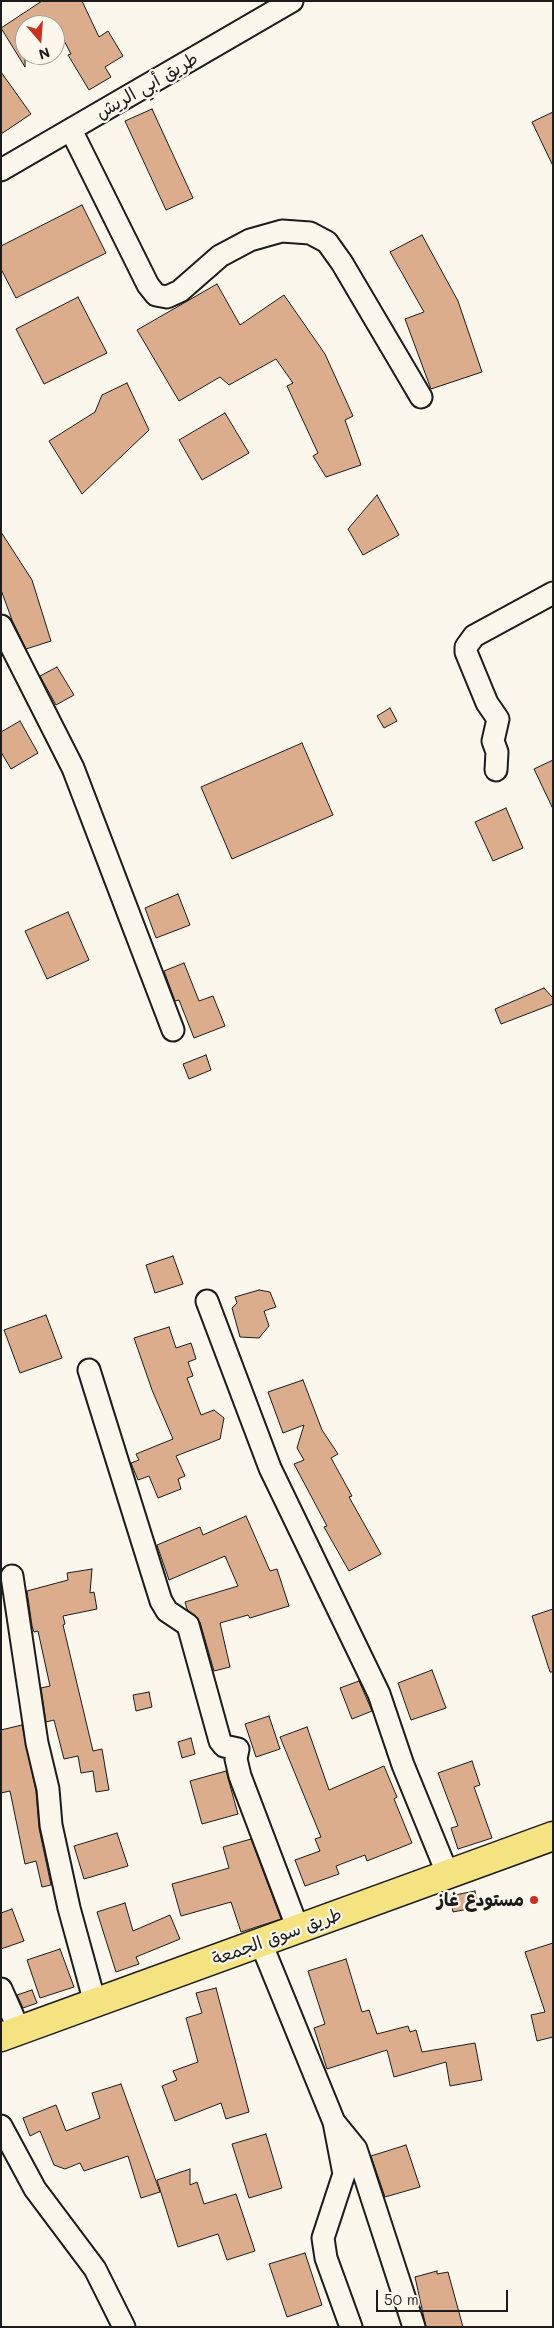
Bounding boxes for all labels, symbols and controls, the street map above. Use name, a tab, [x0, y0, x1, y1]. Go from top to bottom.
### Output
north arrow	[15, 15, 65, 65]
text: N	[36, 43, 52, 64]
street label: طريق أبي الريش	[92, 48, 202, 124]
place label: مستودع غاز	[437, 1889, 524, 1911]
marker: مستودع غاز	[528, 1894, 540, 1906]
street label: طريق سوق الجمعة	[209, 1904, 345, 1970]
scale bar	[379, 2280, 512, 2312]
text: 50 m	[384, 2289, 419, 2309]

